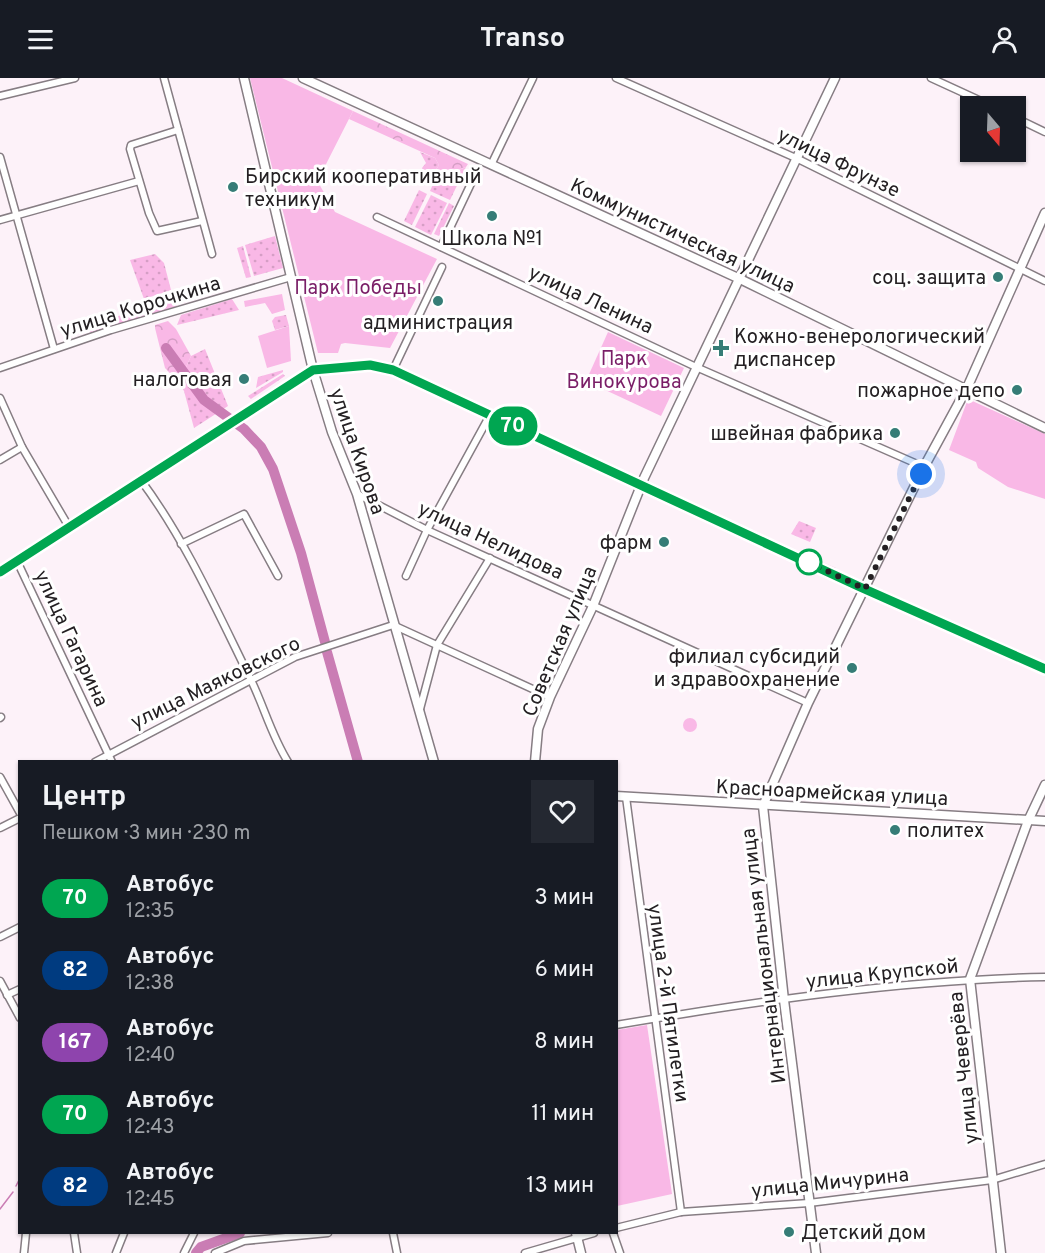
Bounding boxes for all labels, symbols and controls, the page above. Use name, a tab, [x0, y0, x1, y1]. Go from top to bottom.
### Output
text: Transo	[480, 22, 565, 56]
icon: menu	[24, 23, 57, 56]
icon: person	[988, 23, 1021, 56]
north arrow	[960, 96, 1026, 162]
map controls	[960, 96, 1026, 162]
street label: улица Фрунзе	[773, 123, 904, 205]
place label: Бирский кооперативный техникум	[245, 165, 481, 214]
street label: Коммунистическая улица	[566, 173, 799, 300]
marker: Бирский кооперативный техникум	[226, 180, 240, 194]
marker: Школа №1	[485, 209, 499, 223]
place label: Школа №1	[441, 227, 543, 253]
street label: улица Ленина	[524, 261, 657, 341]
place label: соц. защита	[872, 266, 986, 292]
marker: соц. защита	[991, 270, 1005, 284]
street label: улица Корочкина	[57, 271, 224, 345]
park label: Парк Победы	[294, 276, 422, 302]
marker: администрация	[431, 294, 445, 308]
place label: администрация	[363, 311, 513, 337]
place label: Кожно-венерологический диспансер	[734, 325, 985, 374]
marker: Кожно-венерологический диспансер	[712, 339, 730, 357]
park label: Парк Винокурова	[567, 347, 681, 396]
place label: налоговая	[133, 368, 232, 394]
marker: налоговая	[237, 372, 251, 386]
place label: пожарное депо	[857, 379, 1005, 405]
marker: пожарное депо	[1010, 383, 1024, 397]
street label: улица Кирова	[322, 385, 390, 518]
line badge: 70	[486, 406, 540, 446]
text: 70	[500, 413, 526, 440]
place label: швейная фабрика	[711, 422, 883, 448]
marker: швейная фабрика	[888, 426, 902, 440]
your location	[906, 459, 936, 489]
street label: улица Нелидова	[413, 497, 567, 587]
place label: фарм	[600, 531, 652, 557]
marker: фарм	[657, 535, 671, 549]
unlabelled marker	[796, 549, 822, 575]
street label: Советская улица	[517, 563, 604, 721]
street label: улица Гагарина	[27, 566, 113, 711]
street label: улица Маяковского	[127, 631, 305, 736]
place label: филиал субсидий и здравоохранение	[654, 645, 840, 694]
marker: филиал субсидий и здравоохранение	[845, 661, 859, 675]
street label: Красноармейская улица	[715, 775, 949, 813]
text: Центр	[42, 780, 126, 816]
button: heart	[531, 780, 594, 843]
place label: политех	[907, 819, 984, 845]
text: Пешком · 3 мин · 230 m	[42, 821, 251, 847]
marker: политех	[888, 823, 902, 837]
street label: Интернациональная улица	[736, 827, 794, 1085]
text: Автобус	[126, 872, 214, 899]
text: 70	[62, 885, 88, 912]
text: 3 мин	[535, 885, 594, 912]
text: 12:35	[126, 899, 175, 925]
street label: улица 2-й Пятилетки	[640, 902, 694, 1104]
text: Автобус	[126, 944, 214, 971]
street label: улица Крупской	[805, 954, 960, 996]
text: 82	[62, 957, 88, 984]
text: 6 мин	[535, 957, 594, 984]
text: 12:38	[126, 971, 174, 997]
street label: улица Чеверёва	[944, 990, 986, 1145]
text: Автобус	[126, 1016, 214, 1043]
text: 167	[59, 1029, 91, 1056]
text: 8 мин	[534, 1029, 594, 1056]
text: 12:40	[126, 1043, 175, 1069]
text: Автобус	[126, 1088, 214, 1115]
text: 70	[62, 1101, 88, 1128]
text: 11 мин	[531, 1101, 594, 1128]
text: 12:43	[126, 1115, 175, 1141]
text: Автобус	[126, 1160, 214, 1187]
street label: улица Мичурина	[750, 1163, 910, 1205]
text: 82	[62, 1173, 88, 1200]
text: 13 мин	[526, 1173, 594, 1200]
text: 12:45	[126, 1187, 175, 1213]
place label: Детский дом	[801, 1221, 926, 1247]
marker: Детский дом	[782, 1225, 796, 1239]

